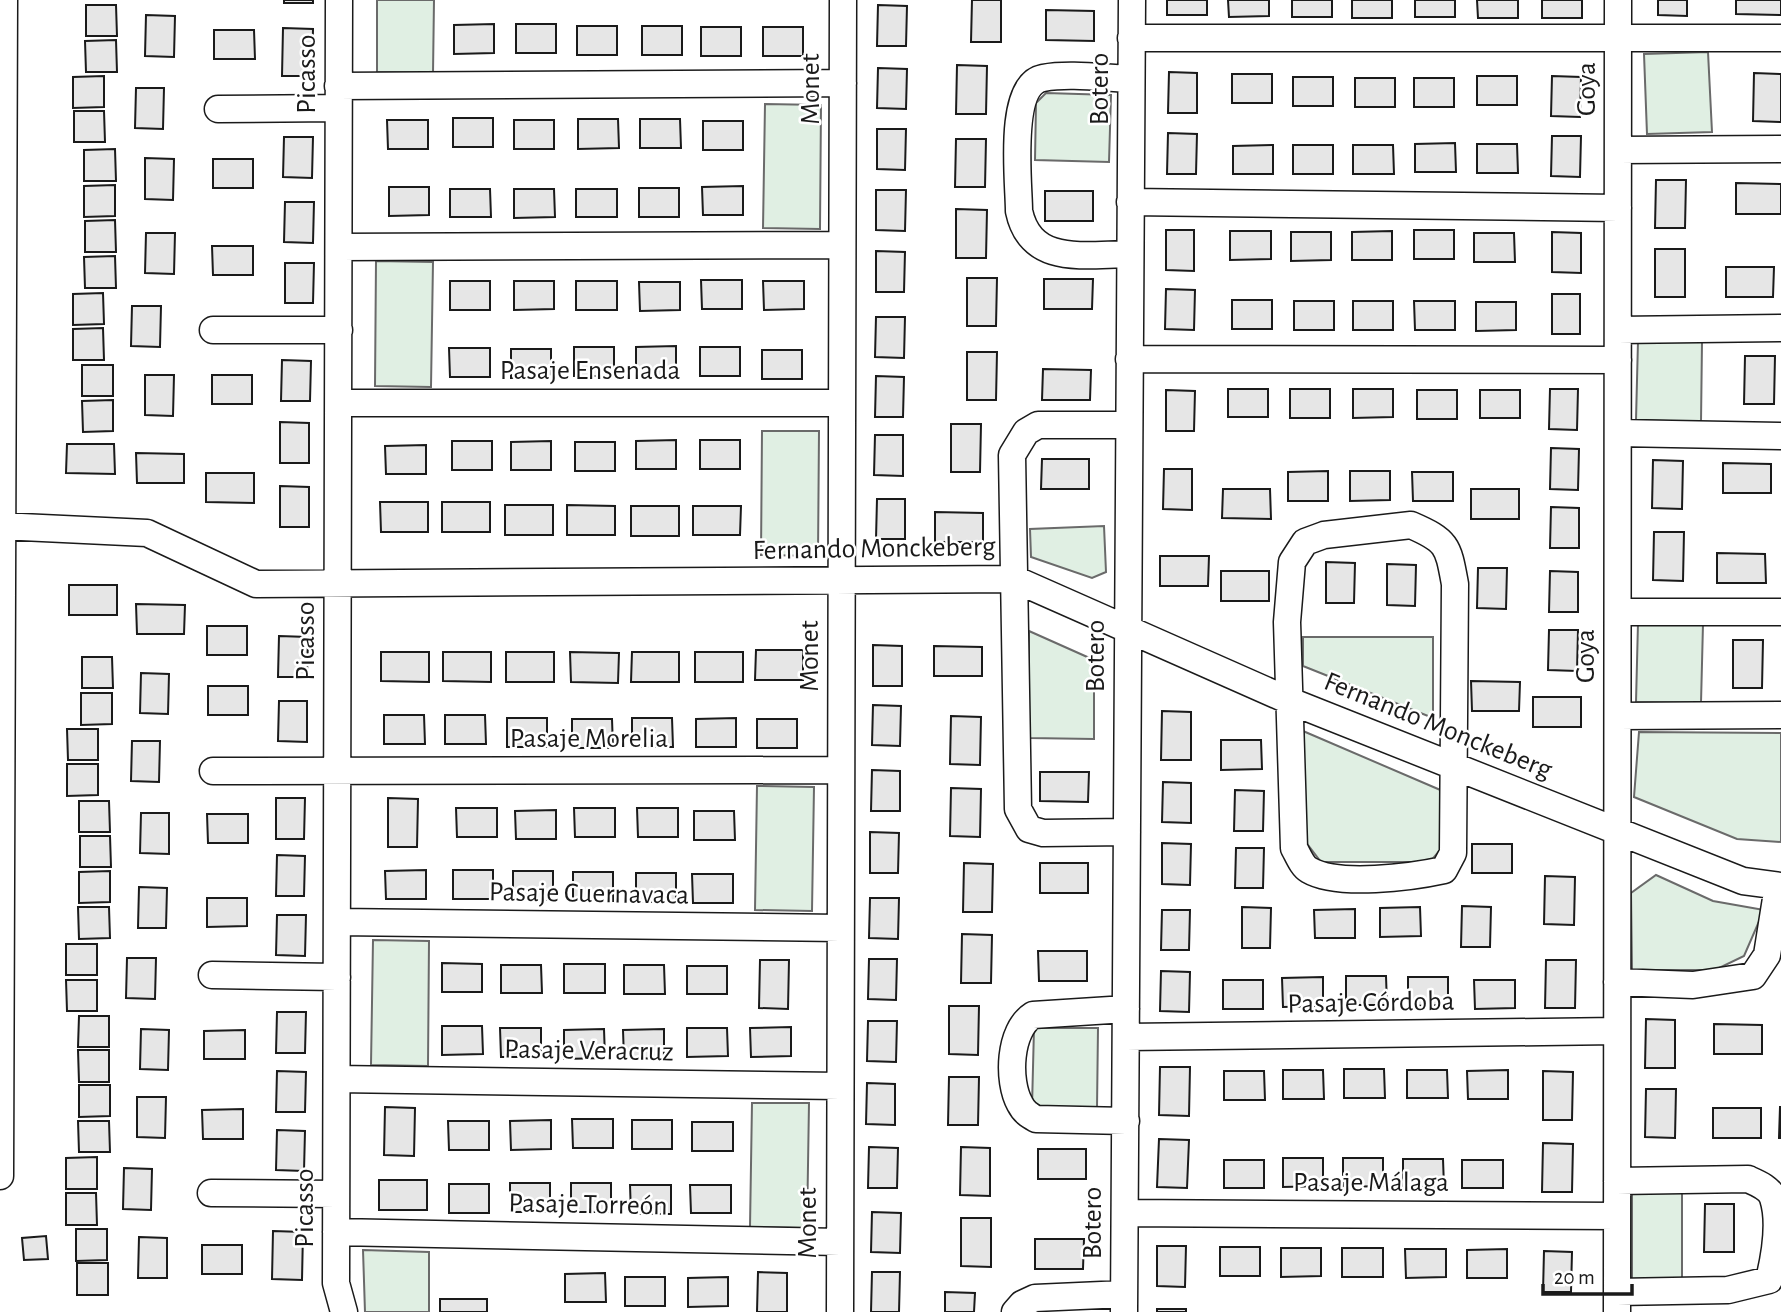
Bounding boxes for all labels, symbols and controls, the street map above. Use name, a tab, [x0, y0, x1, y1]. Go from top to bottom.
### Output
street label: Picasso	[293, 34, 321, 114]
street label: Monet	[797, 53, 825, 125]
street label: Botero	[1086, 53, 1114, 125]
street label: Goya	[1573, 62, 1601, 116]
street label: Pasaje Ensenada	[500, 357, 680, 385]
street label: Fernando Monckeberg	[752, 533, 996, 565]
street label: Picasso	[292, 601, 320, 681]
street label: Monet	[796, 620, 824, 692]
street label: Botero	[1082, 620, 1110, 692]
street label: Goya	[1572, 629, 1600, 683]
street label: Fernando Monckeberg	[1320, 668, 1556, 785]
street label: Pasaje Morelia	[510, 725, 668, 753]
street label: Pasaje Cuernavaca	[489, 878, 689, 910]
street label: Pasaje Córdoba	[1287, 988, 1455, 1018]
street label: Pasaje Veracruz	[504, 1036, 674, 1066]
street label: Picasso	[291, 1168, 319, 1248]
street label: Pasaje Málaga	[1293, 1169, 1449, 1197]
street label: Monet	[794, 1187, 822, 1259]
street label: Botero	[1079, 1187, 1107, 1259]
street label: Pasaje Torreón	[508, 1190, 668, 1220]
scale bar	[1543, 1252, 1632, 1296]
text: 20 m	[1554, 1267, 1595, 1288]

